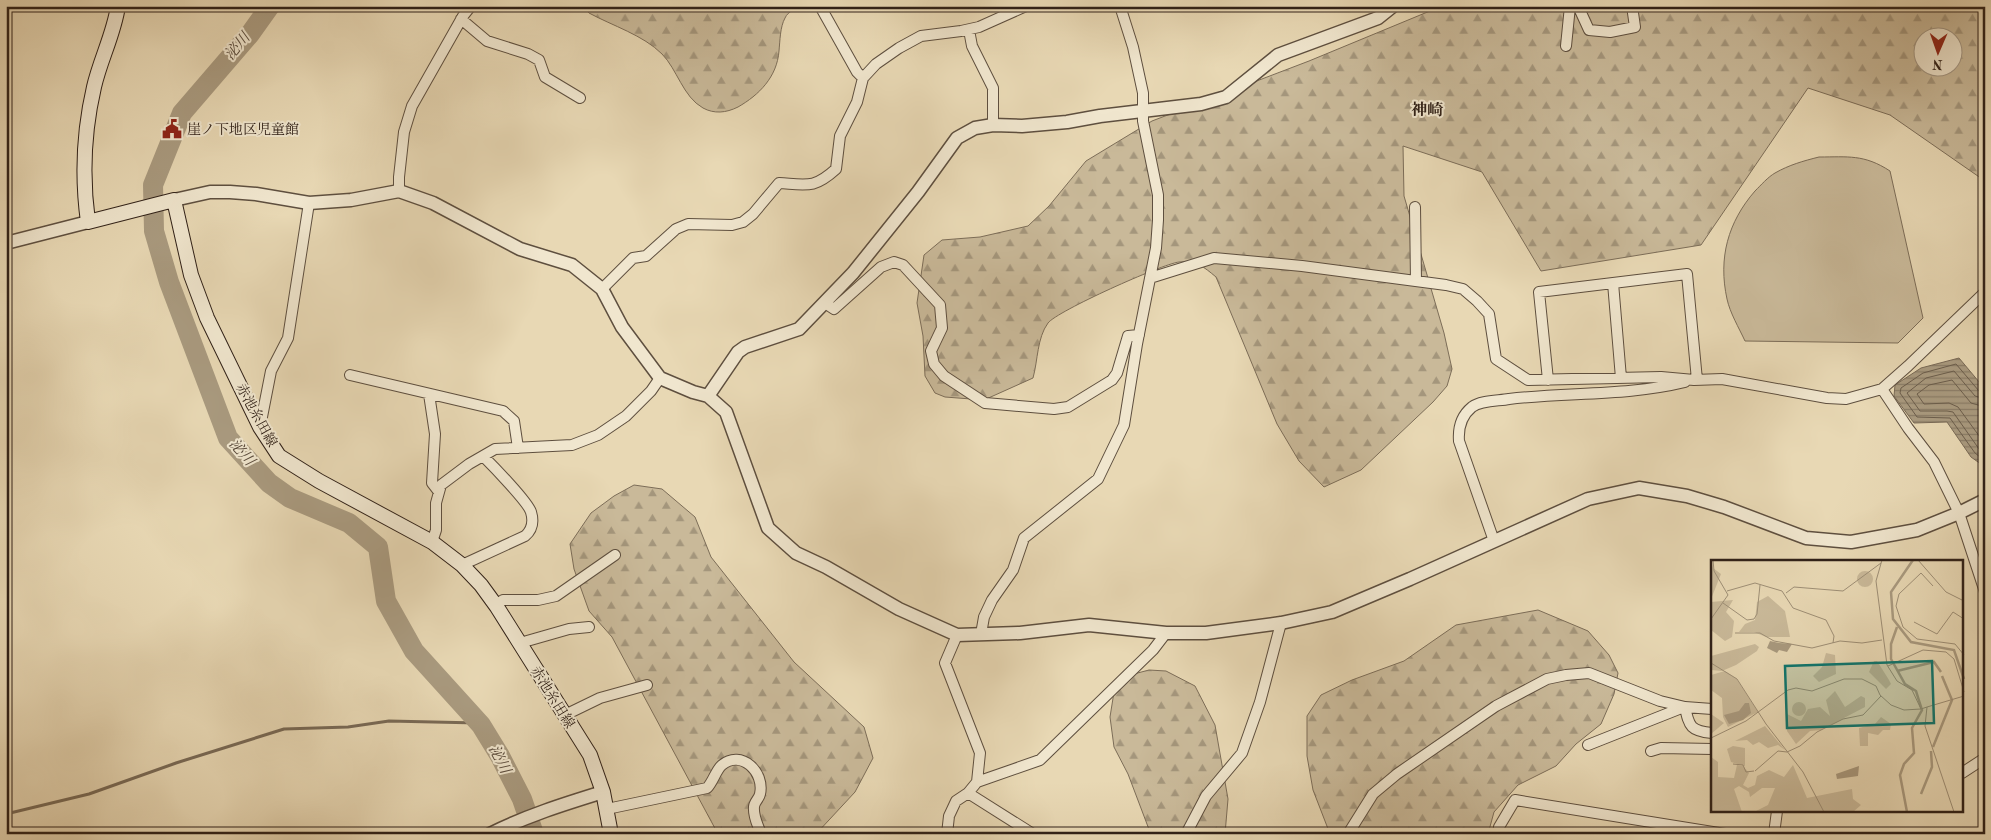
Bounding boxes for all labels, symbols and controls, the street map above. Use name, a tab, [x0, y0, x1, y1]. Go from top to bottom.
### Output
water label: 泌川	[221, 28, 255, 63]
north arrow	[1914, 28, 1964, 78]
text: N	[1932, 57, 1943, 71]
district label: 神崎	[1411, 101, 1444, 119]
public building icon: 崖ノ下地区児童館	[161, 118, 183, 140]
place label: 崖ノ下地区児童館	[187, 122, 299, 137]
street label: 赤池糸田線	[233, 381, 281, 449]
water label: 泌川	[225, 435, 259, 471]
inset map	[1711, 560, 1964, 812]
street label: 赤池糸田線	[528, 663, 578, 731]
water label: 泌川	[485, 742, 515, 778]

